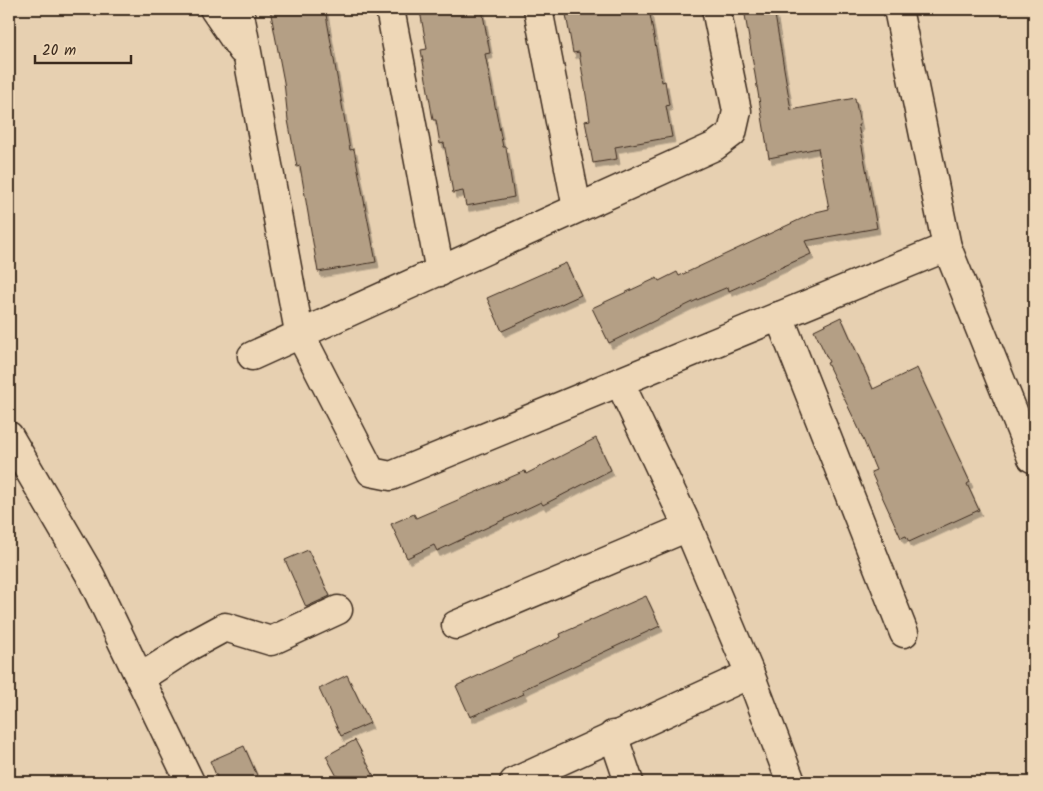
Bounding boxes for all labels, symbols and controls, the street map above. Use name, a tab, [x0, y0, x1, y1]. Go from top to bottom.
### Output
scale bar	[35, 32, 131, 64]
text: 20 m	[42, 39, 76, 63]

